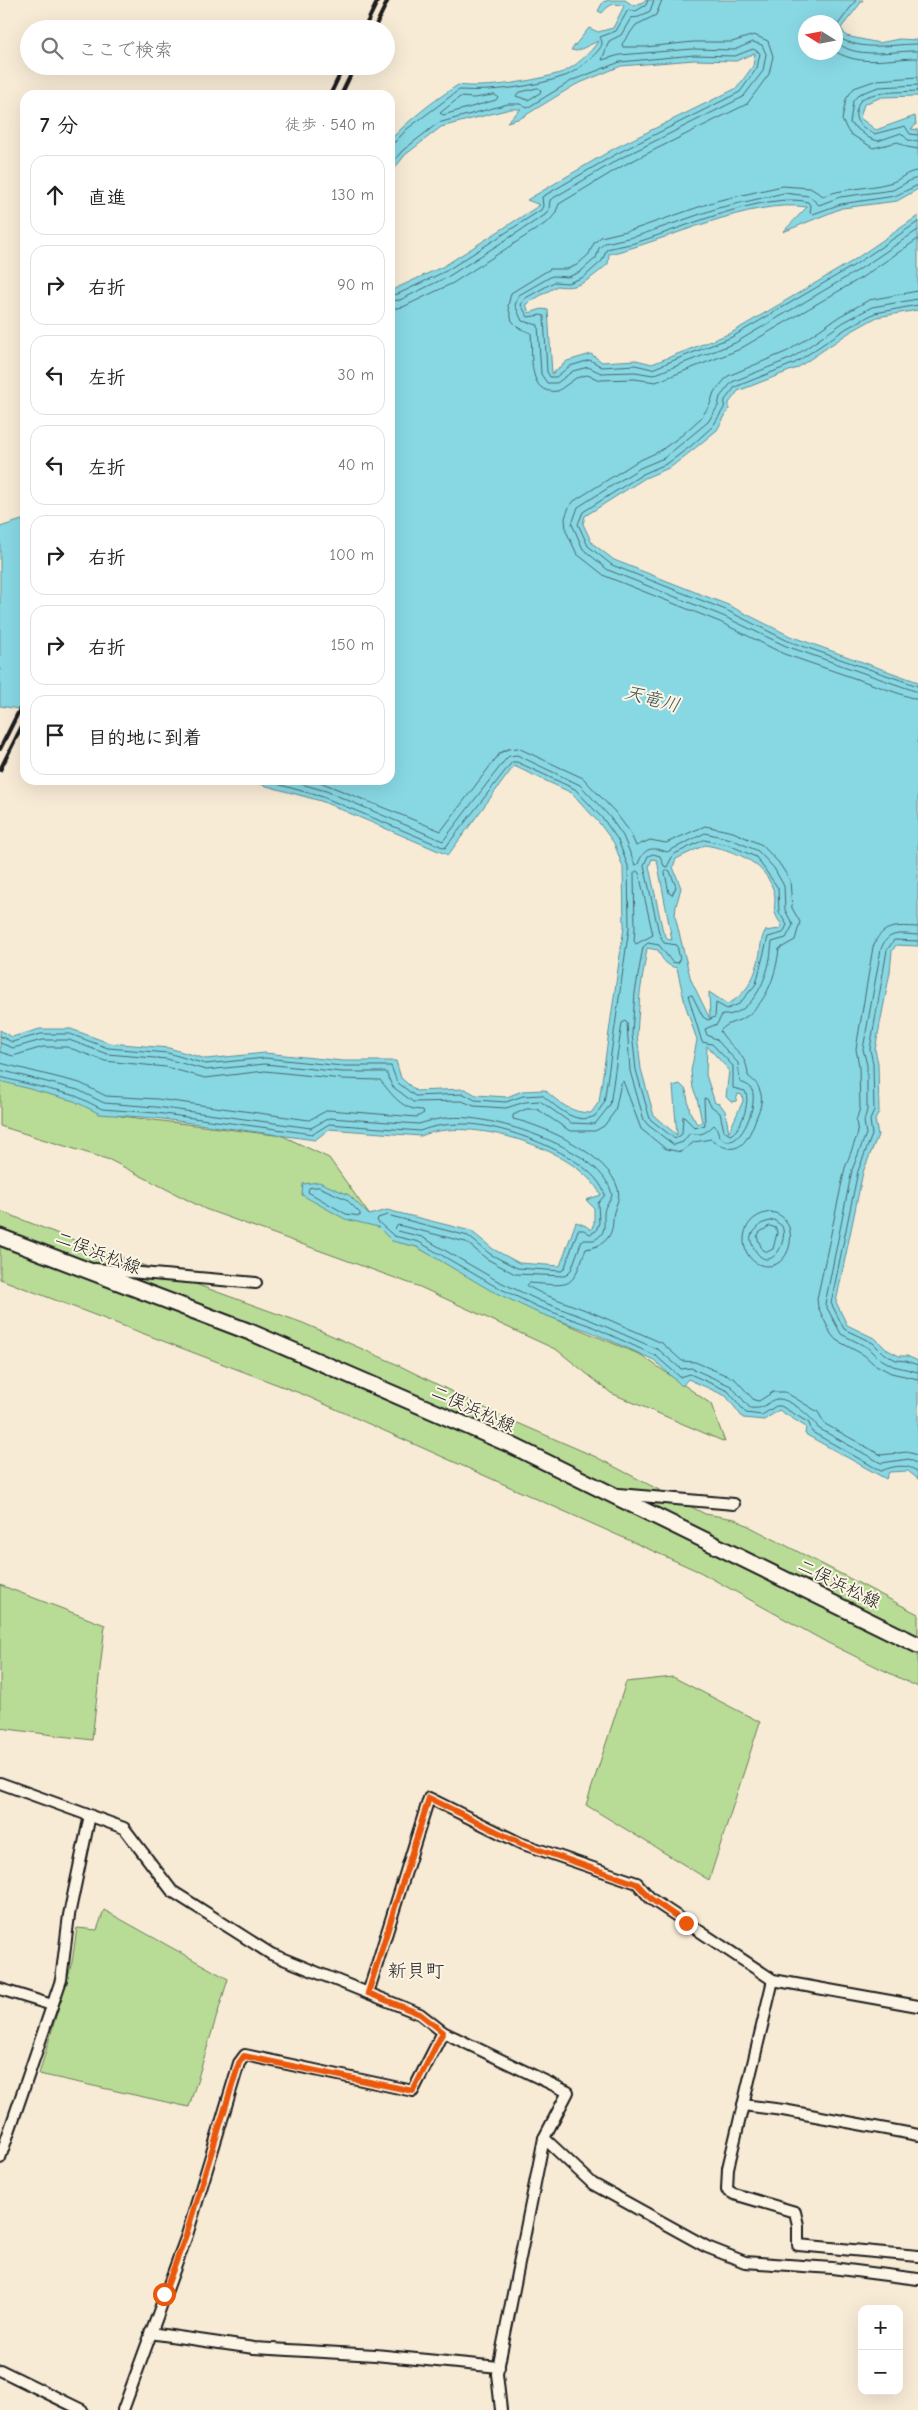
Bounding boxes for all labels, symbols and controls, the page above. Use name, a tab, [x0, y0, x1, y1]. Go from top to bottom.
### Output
north arrow	[798, 15, 843, 60]
search box	[20, 20, 395, 75]
icon: search	[38, 34, 66, 62]
text: ここで検索	[78, 39, 173, 61]
text: 7 分	[40, 113, 78, 137]
text: 徒歩 · 540 m	[285, 116, 375, 134]
icon: ahead	[41, 181, 69, 209]
text: 130 m	[331, 186, 374, 204]
text: 直進	[88, 187, 126, 209]
icon: right	[41, 271, 69, 299]
text: 90 m	[337, 276, 374, 294]
text: 右折	[88, 277, 126, 299]
icon: left	[41, 361, 69, 389]
text: 30 m	[338, 366, 374, 384]
text: 左折	[88, 367, 126, 389]
icon: left	[41, 451, 69, 479]
text: 40 m	[338, 456, 374, 474]
text: 左折	[88, 457, 126, 479]
icon: right	[41, 541, 69, 569]
text: 100 m	[330, 546, 374, 564]
text: 右折	[88, 547, 126, 569]
icon: right	[41, 631, 69, 659]
text: 150 m	[331, 636, 374, 654]
text: 右折	[88, 637, 126, 659]
water label: 天竜川	[622, 681, 682, 717]
icon: arrive	[41, 721, 69, 749]
text: 目的地に到着	[88, 727, 202, 749]
street label: 二俣浜松線	[52, 1227, 144, 1279]
street label: 二俣浜松線	[428, 1381, 518, 1437]
street label: 二俣浜松線	[794, 1555, 884, 1613]
route end	[675, 1912, 698, 1935]
district label: 新貝町	[387, 1960, 445, 1982]
route start	[153, 2283, 176, 2306]
map controls	[858, 2305, 903, 2395]
button: +	[858, 2305, 903, 2350]
button: −	[858, 2350, 903, 2395]

